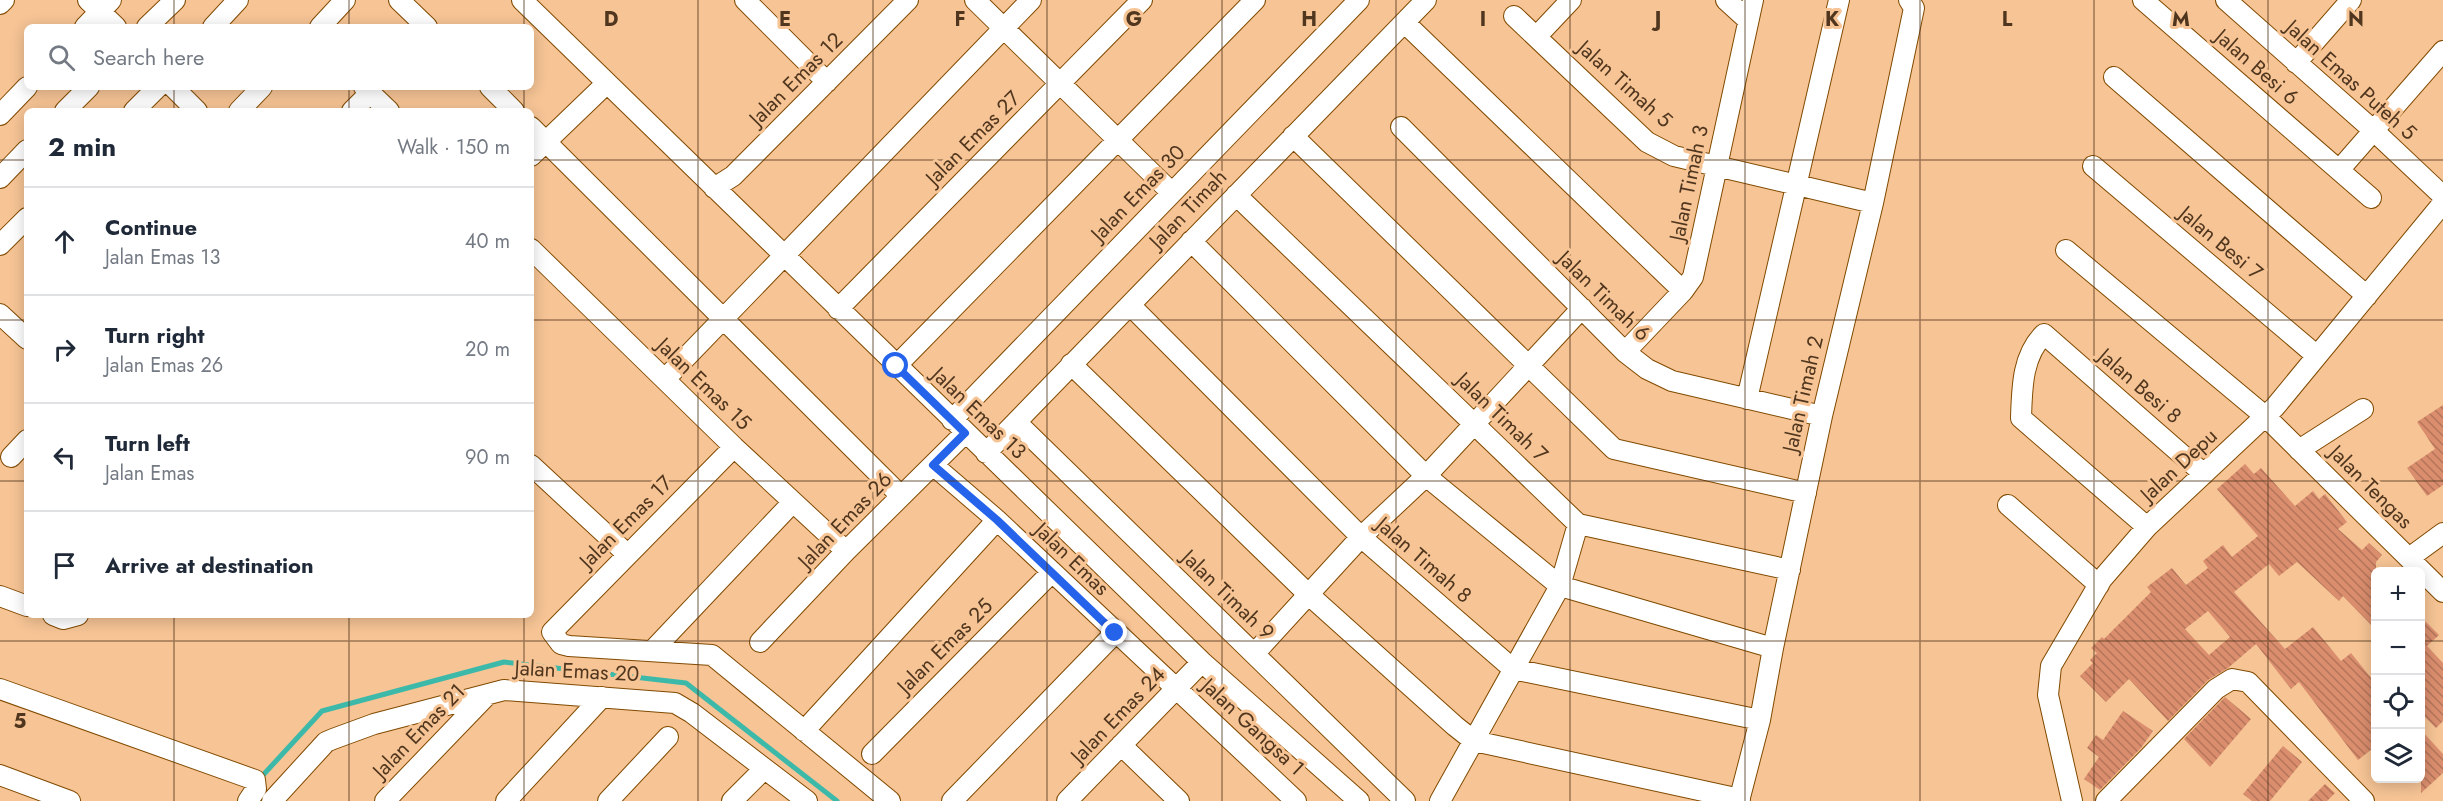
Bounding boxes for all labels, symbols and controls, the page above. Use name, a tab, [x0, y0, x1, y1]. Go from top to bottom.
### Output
text: D	[604, 5, 618, 34]
text: E	[779, 5, 791, 34]
text: F	[954, 5, 966, 34]
text: G	[1126, 5, 1142, 34]
text: H	[1301, 5, 1317, 34]
text: I	[1480, 5, 1486, 34]
text: J	[1651, 5, 1661, 34]
text: K	[1825, 5, 1839, 34]
text: L	[2002, 5, 2013, 34]
text: M	[2172, 5, 2190, 34]
text: N	[2348, 5, 2364, 34]
street label: Jalan Emas Puteh 5	[2277, 11, 2423, 147]
street label: Jalan Besi 6	[2206, 20, 2305, 112]
search box	[24, 24, 534, 90]
street label: Jalan Emas 12	[740, 25, 850, 135]
street label: Jalan Timah 5	[1569, 31, 1679, 135]
icon: search	[45, 41, 78, 74]
text: Search here	[93, 41, 204, 73]
street label: Jalan Emas 27	[917, 84, 1027, 194]
street label: Jalan Timah 3	[1661, 122, 1716, 247]
text: 2 min	[48, 128, 116, 166]
text: Walk · 150 m	[397, 133, 510, 162]
street label: Jalan Emas 30	[1082, 138, 1192, 250]
street label: Jalan Timah	[1140, 163, 1234, 258]
street label: Jalan Besi 7	[2170, 197, 2269, 287]
text: Continue	[105, 211, 197, 243]
icon: ahead	[48, 225, 81, 258]
text: 40 m	[465, 227, 510, 256]
street label: Jalan Timah 6	[1549, 242, 1657, 348]
text: Jalan Emas 13	[105, 243, 220, 272]
text: Turn right	[105, 319, 205, 351]
street label: Jalan Emas 15	[648, 329, 758, 437]
icon: right	[48, 333, 81, 366]
street label: Jalan Timah 2	[1774, 333, 1831, 458]
text: 20 m	[465, 335, 510, 364]
street label: Jalan Besi 8	[2090, 339, 2188, 431]
text: Jalan Emas 26	[105, 351, 223, 380]
route start	[882, 352, 908, 378]
street label: Jalan Emas 13	[923, 358, 1033, 466]
street label: Jalan Timah 7	[1447, 363, 1555, 469]
street label: Jalan Depu	[2132, 421, 2224, 511]
text: Turn left	[105, 427, 190, 459]
street label: Jalan Tengas	[2320, 436, 2420, 536]
icon: left	[48, 441, 81, 474]
text: 90 m	[465, 443, 510, 472]
text: Jalan Emas	[105, 459, 194, 488]
street label: Jalan Emas 26	[789, 465, 899, 577]
street label: Jalan Emas 17	[571, 469, 679, 577]
street label: Jalan Timah 8	[1367, 508, 1478, 610]
street label: Jalan Emas	[1026, 514, 1116, 602]
street label: Jalan Timah 9	[1173, 541, 1281, 647]
icon: arrive	[48, 549, 81, 582]
text: Arrive at destination	[105, 549, 314, 581]
map controls	[2371, 567, 2425, 783]
button: +	[2371, 567, 2425, 621]
street label: Jalan Emas 25	[888, 592, 999, 703]
route end	[1101, 619, 1127, 645]
button: −	[2371, 621, 2425, 675]
street label: Jalan Emas 20	[511, 653, 640, 689]
street label: Jalan Emas 24	[1062, 660, 1172, 772]
street label: Jalan Gangsa 1	[1193, 669, 1311, 783]
button: locate	[2371, 675, 2425, 729]
street label: Jalan Emas 21	[364, 677, 472, 787]
text: 5	[14, 707, 27, 736]
button: layers	[2371, 729, 2425, 783]

